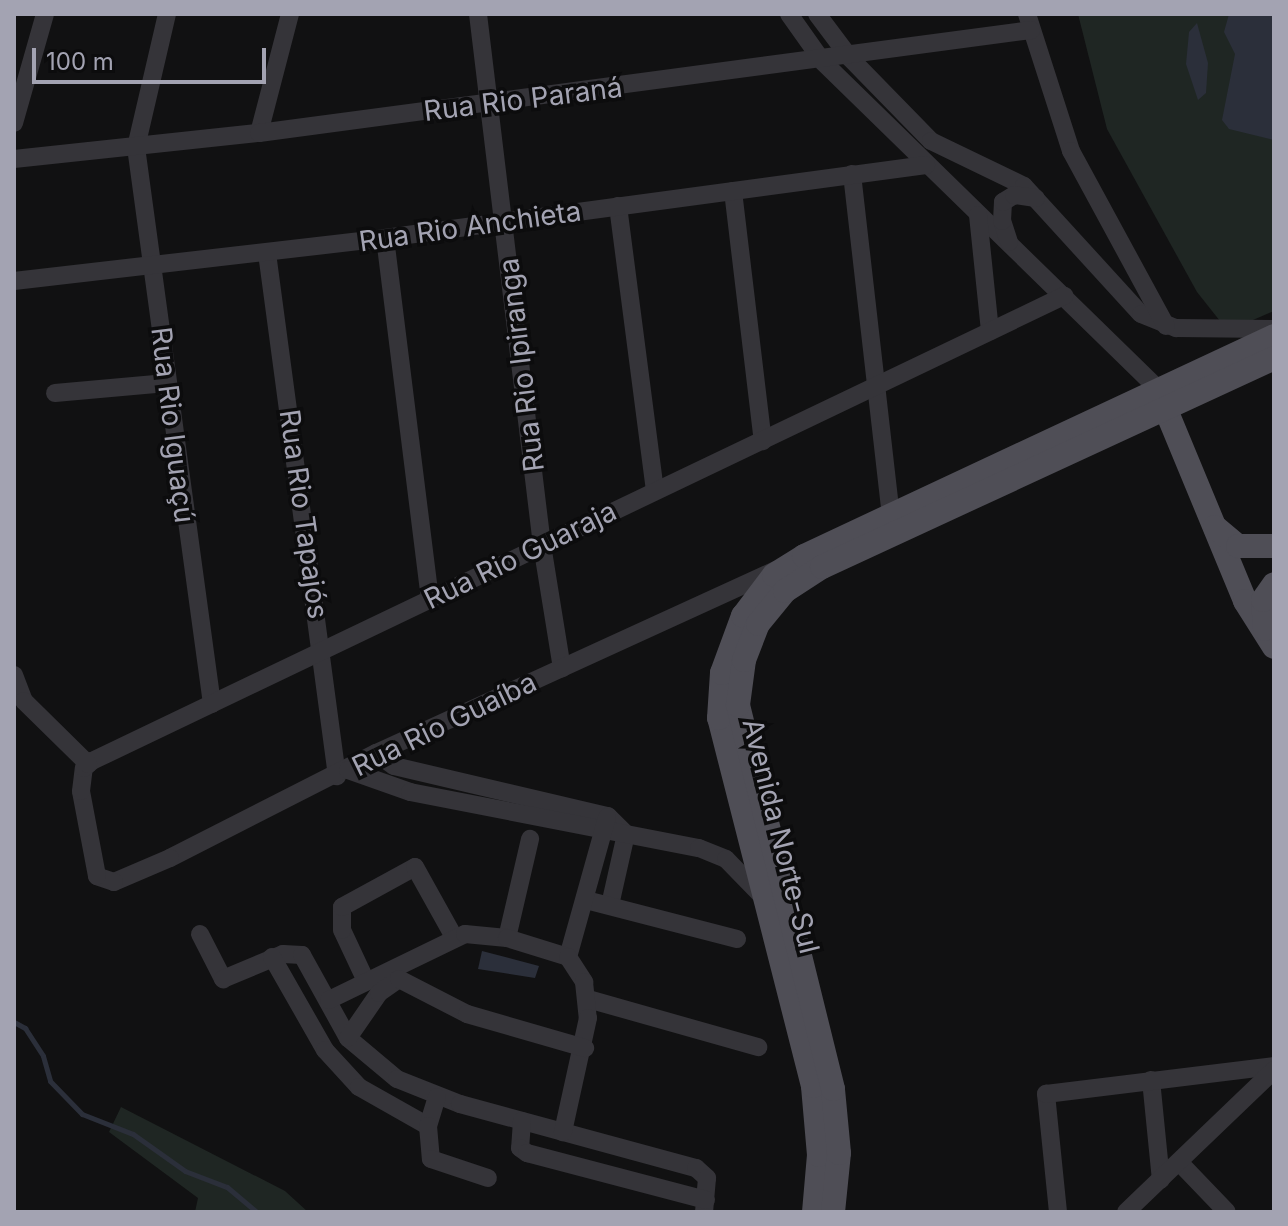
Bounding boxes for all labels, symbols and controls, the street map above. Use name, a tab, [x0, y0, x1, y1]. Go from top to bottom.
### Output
scale bar	[36, 32, 270, 82]
text: 100 m	[46, 47, 114, 76]
street label: Rua Rio Paraná	[422, 70, 624, 128]
street label: Rua Rio Anchieta	[357, 194, 583, 258]
street label: Rua Rio Ipiranga	[491, 256, 551, 474]
street label: Rua Rio Iguaçú	[144, 325, 202, 525]
street label: Rua Rio Tapajós	[273, 407, 335, 621]
street label: Rua Rio Guaraja	[418, 494, 622, 616]
street label: Rua Rio Guaíba	[346, 665, 542, 783]
street label: Avenida Norte-Sul	[736, 715, 826, 957]

